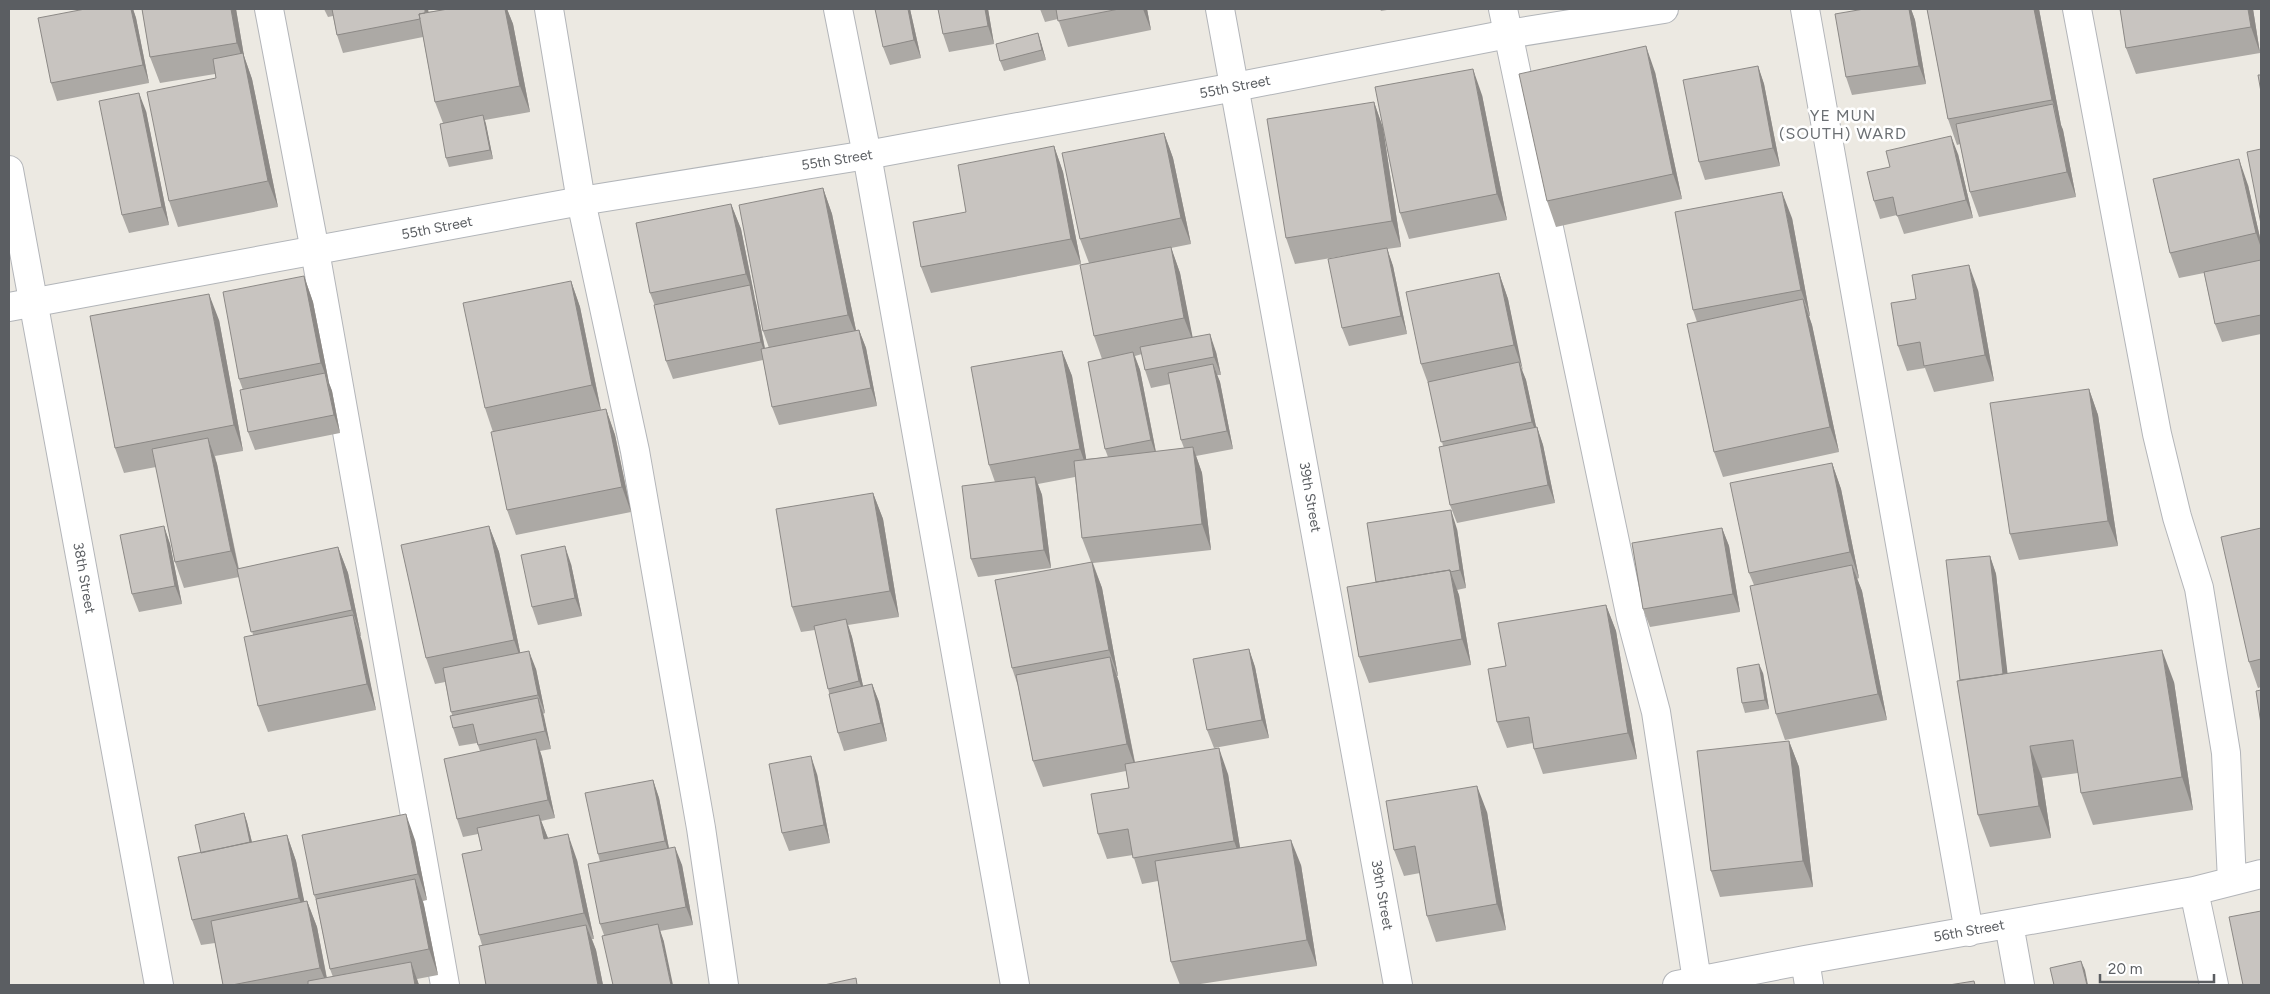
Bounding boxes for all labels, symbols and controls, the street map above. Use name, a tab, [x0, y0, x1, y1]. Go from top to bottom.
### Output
street label: 55th Street	[1198, 72, 1272, 102]
district label: YE MUN (SOUTH) WARD	[1779, 106, 1907, 143]
street label: 55th Street	[800, 146, 874, 174]
street label: 55th Street	[400, 213, 474, 243]
street label: 39th Street	[1295, 460, 1325, 534]
street label: 38th Street	[69, 541, 99, 615]
street label: 39th Street	[1367, 858, 1397, 932]
street label: 56th Street	[1932, 916, 2006, 946]
scale bar	[2100, 952, 2214, 984]
text: 20 m	[2108, 960, 2142, 978]

